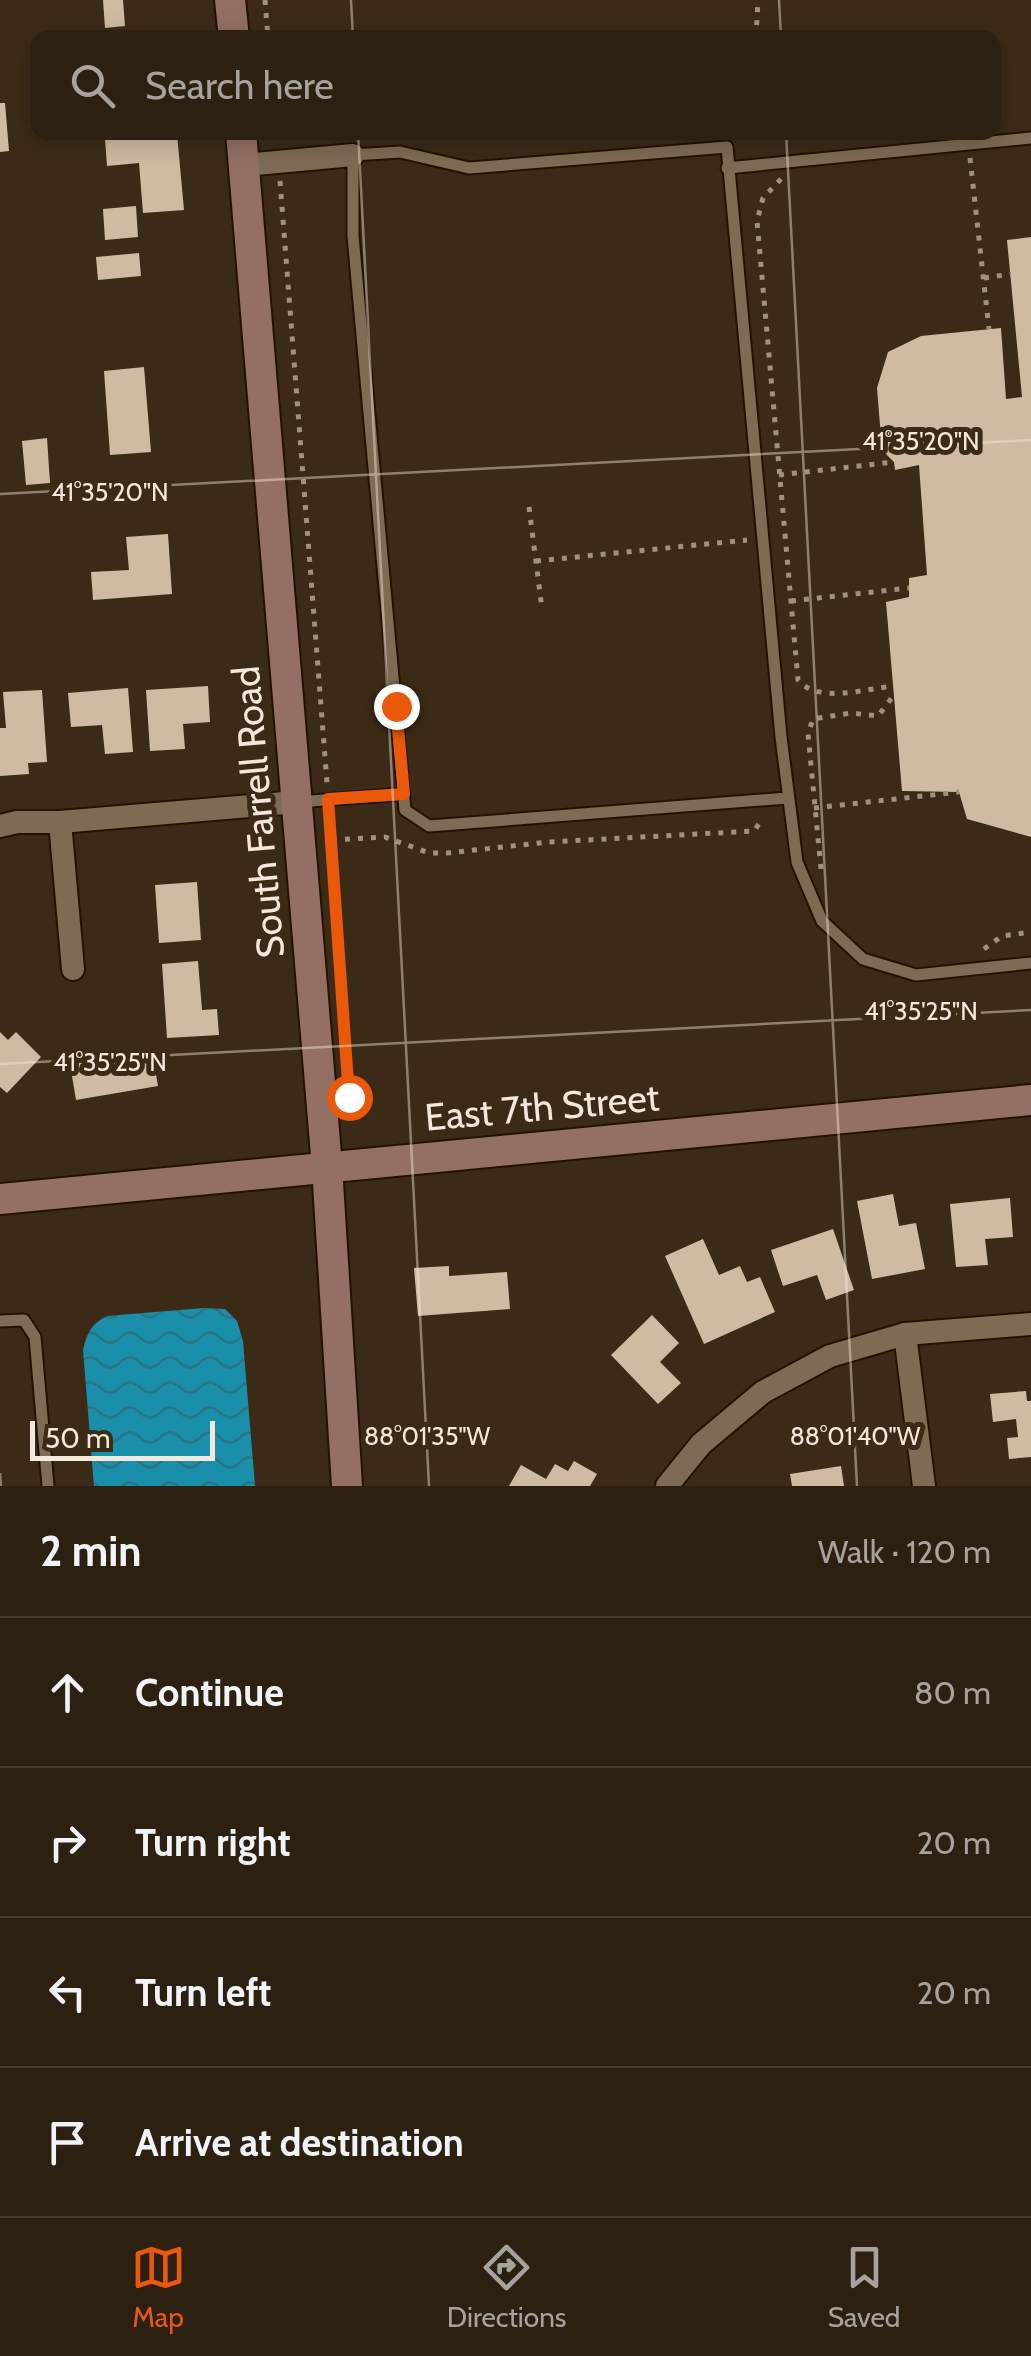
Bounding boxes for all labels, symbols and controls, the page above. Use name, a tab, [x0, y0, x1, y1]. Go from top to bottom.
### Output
search box	[30, 30, 1001, 140]
icon: search	[65, 58, 120, 113]
text: Search here	[145, 62, 334, 109]
text: 41°35'20"N	[862, 426, 980, 456]
text: 41°35'20"N	[51, 477, 169, 507]
street label: South Farrell Road	[222, 664, 294, 960]
route end	[374, 684, 420, 730]
text: 41°35'25"N	[864, 996, 978, 1026]
text: 41°35'25"N	[53, 1047, 167, 1077]
street label: East 7th Street	[423, 1073, 661, 1141]
route start	[327, 1075, 373, 1121]
scale bar	[30, 1416, 215, 1460]
text: 50 m	[45, 1421, 111, 1455]
text: 88°01'35"W	[364, 1421, 490, 1451]
text: 88°01'40"W	[790, 1421, 921, 1451]
text: 2 min	[40, 1525, 141, 1577]
text: Walk · 120 m	[818, 1532, 991, 1571]
icon: ahead	[40, 1665, 95, 1720]
text: Continue	[135, 1669, 284, 1716]
text: 80 m	[914, 1673, 991, 1712]
icon: right	[40, 1815, 95, 1870]
text: Turn right	[135, 1819, 291, 1866]
text: 20 m	[917, 1823, 991, 1862]
icon: left	[40, 1965, 95, 2020]
text: Turn left	[135, 1969, 271, 2016]
text: 20 m	[917, 1973, 991, 2012]
icon: arrive	[40, 2115, 95, 2170]
text: Arrive at destination	[135, 2119, 464, 2166]
tab: Map	[131, 2240, 186, 2334]
tab: Directions	[447, 2240, 566, 2334]
tab: Saved	[828, 2240, 900, 2334]

